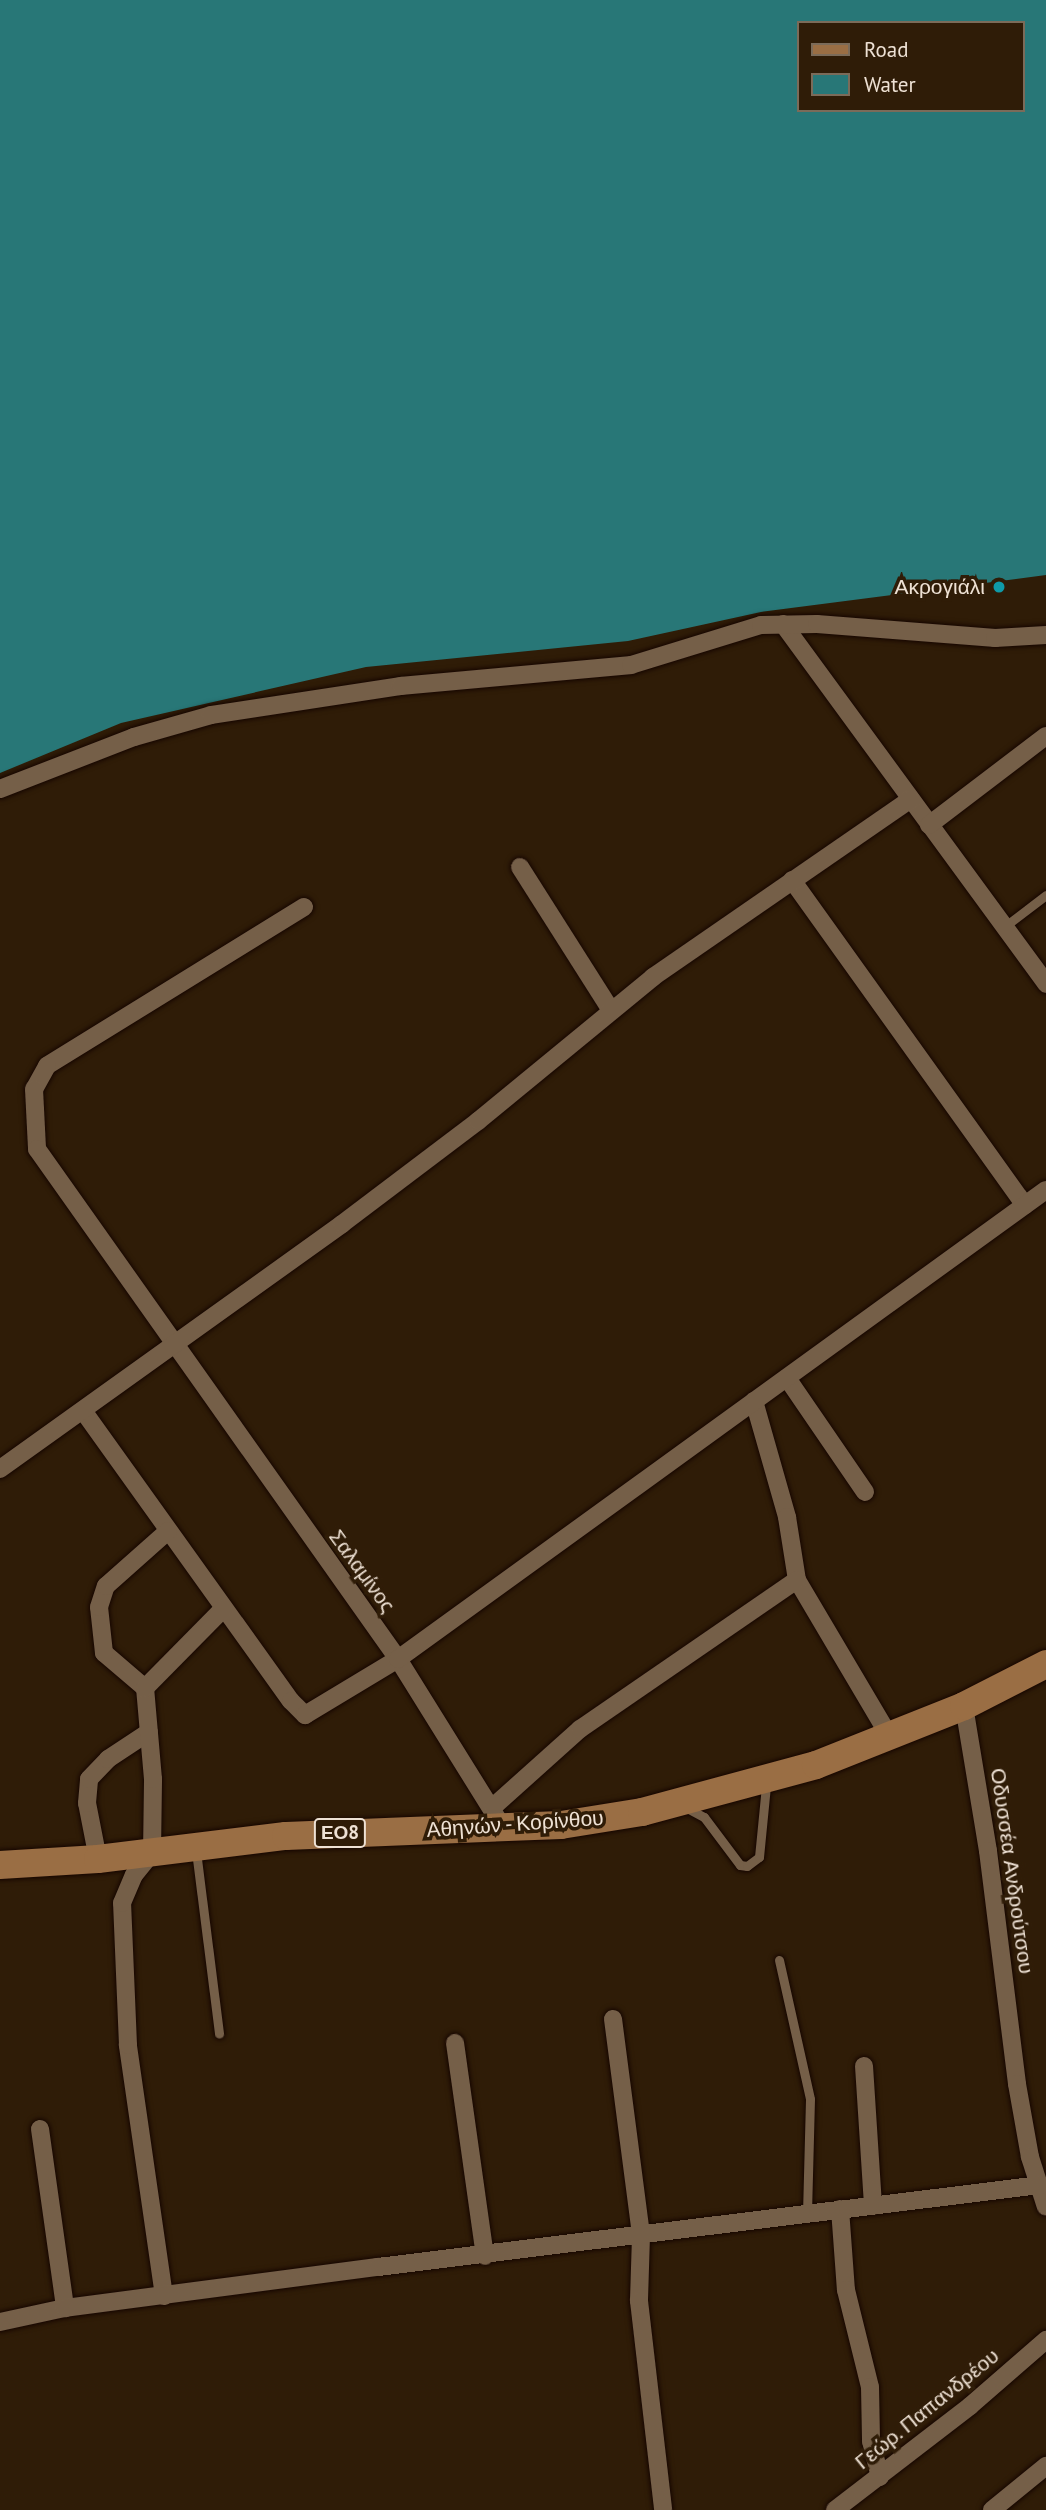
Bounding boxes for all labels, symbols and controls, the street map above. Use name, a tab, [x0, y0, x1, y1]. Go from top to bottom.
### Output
legend	[797, 21, 1025, 112]
text: Road	[864, 36, 908, 63]
text: Water	[864, 71, 916, 98]
place label: Ακρογιάλι	[894, 574, 985, 600]
marker: Ακρογιάλι	[991, 579, 1007, 595]
street label: Σαλαμίνος	[324, 1525, 400, 1617]
street label: Οδυσσέα Ανδρούτσου	[985, 1766, 1039, 1976]
street label: Αθηνών - Κορίνθου	[424, 1805, 606, 1843]
road number: ΕΟ8	[314, 1817, 366, 1848]
street label: Γεώρ. Παπανδρέου	[849, 2343, 1005, 2475]

